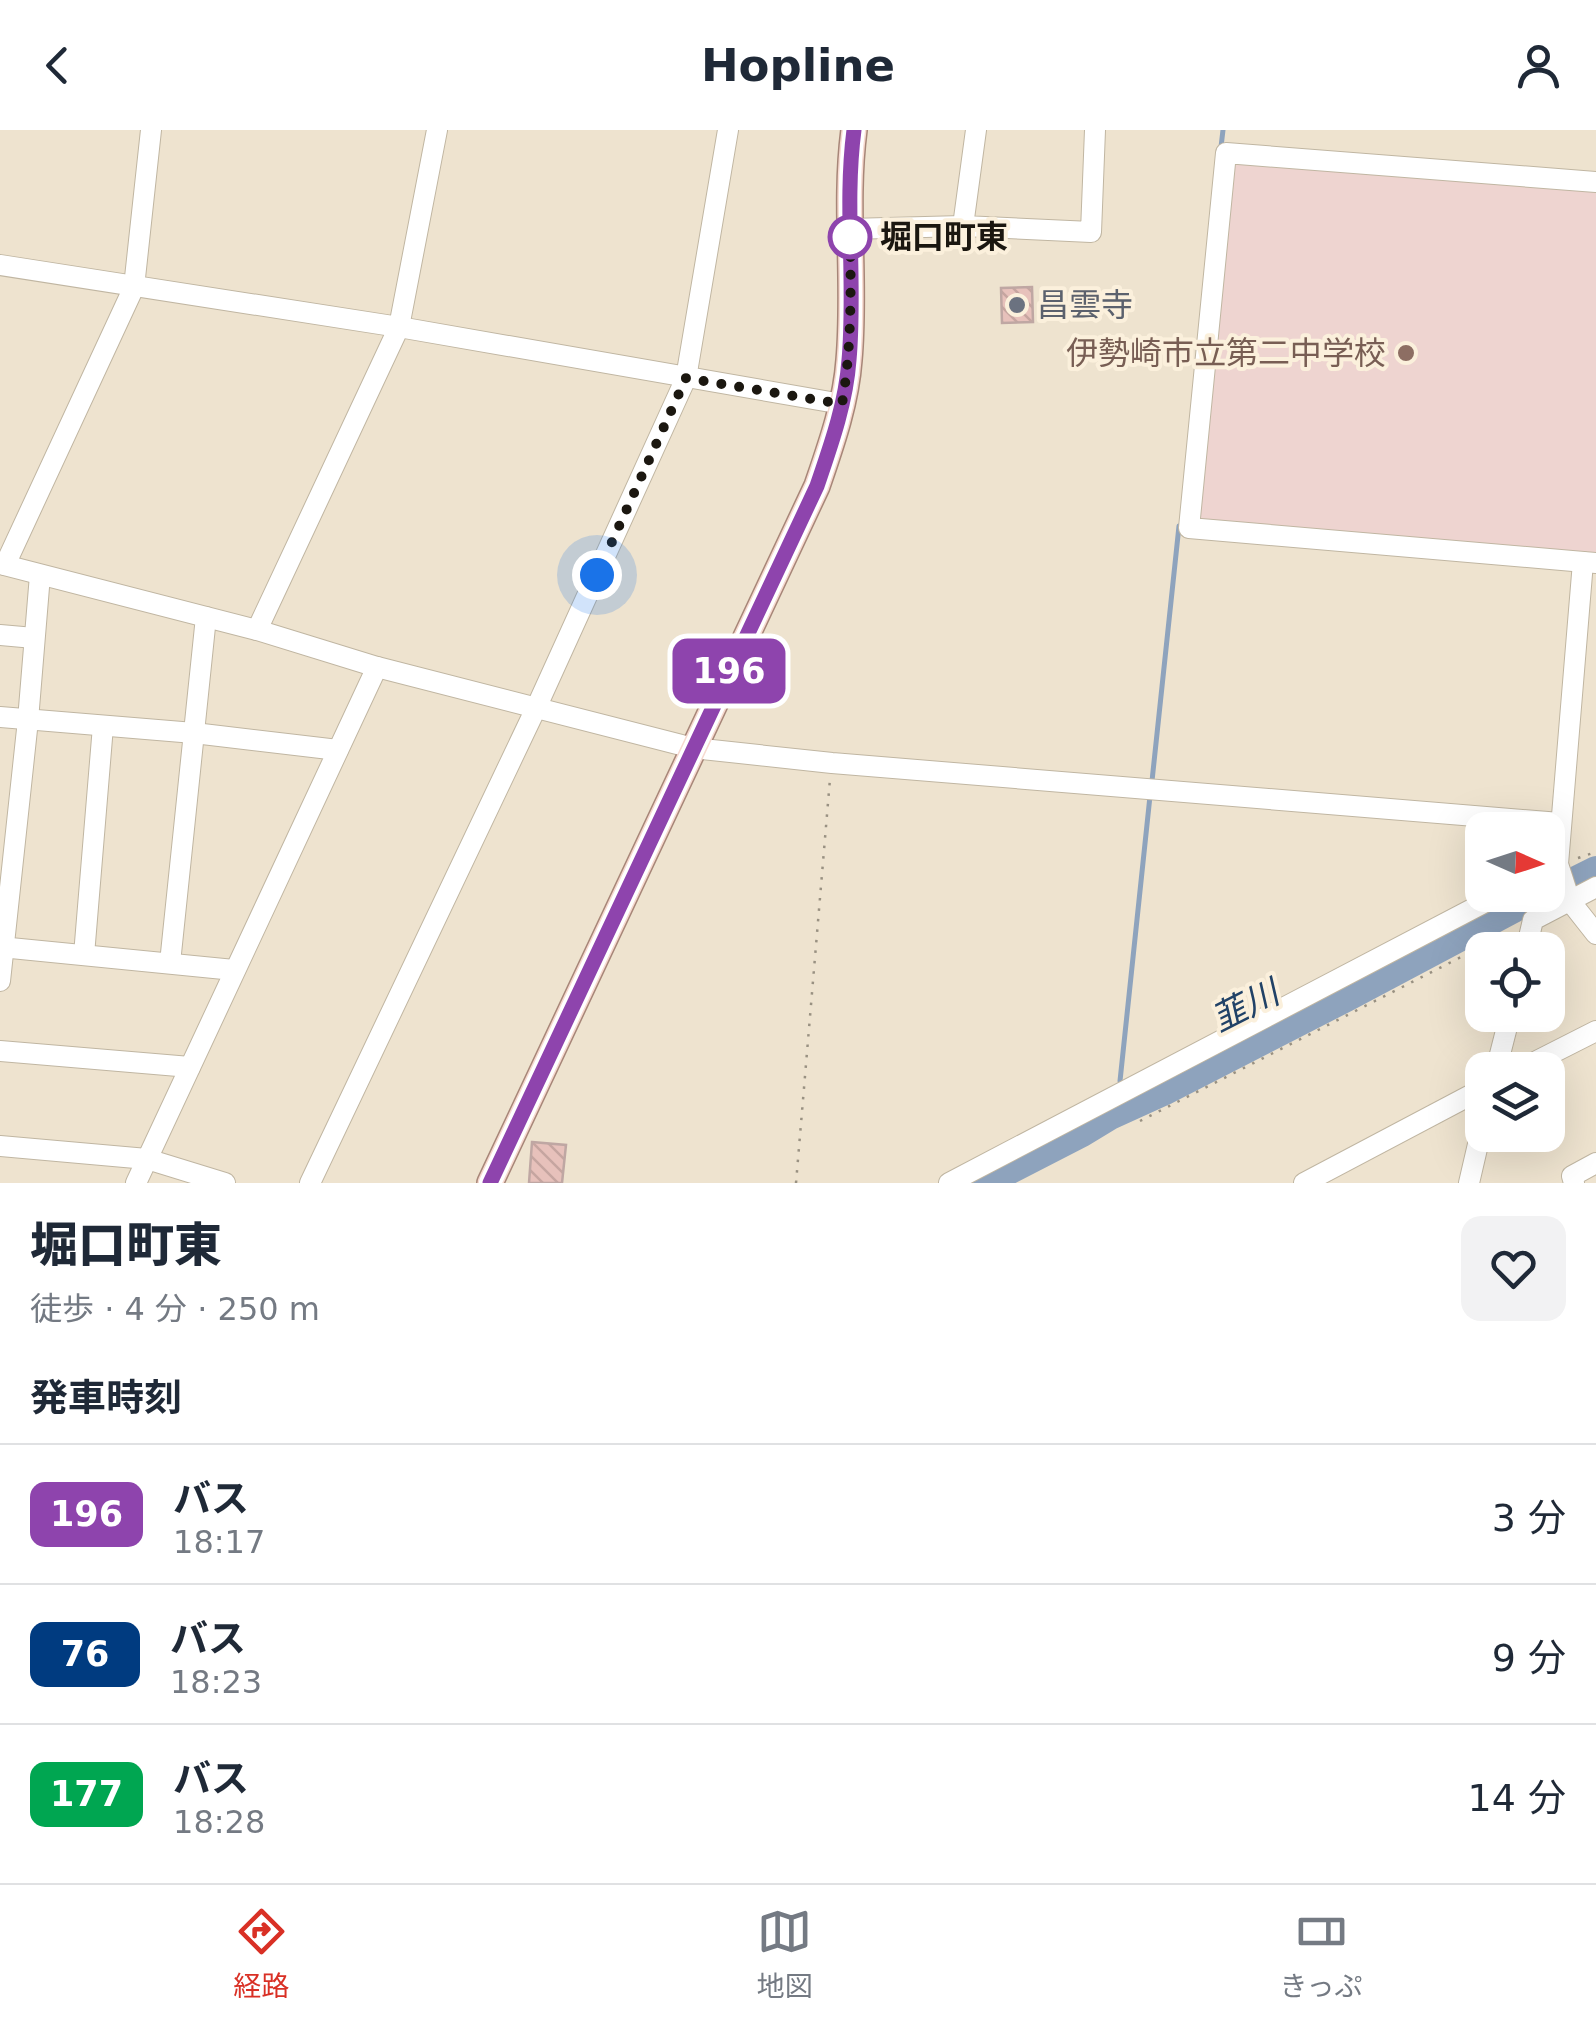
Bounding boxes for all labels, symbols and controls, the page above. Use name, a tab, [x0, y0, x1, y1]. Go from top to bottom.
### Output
icon: back	[30, 38, 85, 93]
icon: person	[1511, 38, 1566, 93]
text: Hopline	[701, 39, 895, 92]
marker: 堀口町東	[829, 216, 871, 258]
place label: 堀口町東	[880, 218, 1008, 256]
place label: 昌雲寺	[1037, 286, 1133, 324]
marker: 昌雲寺	[1006, 294, 1028, 316]
place label: 伊勢崎市立第二中学校	[1066, 334, 1386, 372]
marker: 伊勢崎市立第二中学校	[1395, 342, 1417, 364]
your location	[572, 550, 622, 600]
line badge: 196	[672, 638, 786, 704]
text: 196	[692, 651, 766, 691]
north arrow	[1465, 812, 1565, 912]
map controls	[1465, 812, 1565, 1152]
button: locate	[1465, 932, 1565, 1032]
water label: 韮川	[1205, 970, 1289, 1040]
button: layers	[1465, 1052, 1565, 1152]
button: heart	[1461, 1216, 1566, 1321]
text: 堀口町東	[30, 1217, 222, 1273]
text: 徒歩 · 4 分 · 250 m	[30, 1290, 320, 1328]
text: 発車時刻	[30, 1376, 182, 1420]
text: バス	[173, 1477, 249, 1521]
text: 196	[50, 1494, 123, 1534]
text: 3 分	[1492, 1496, 1566, 1540]
text: 18:17	[173, 1523, 265, 1561]
text: バス	[170, 1617, 246, 1661]
text: 76	[61, 1634, 109, 1674]
text: 9 分	[1492, 1636, 1566, 1680]
text: 18:23	[170, 1663, 262, 1701]
text: バス	[173, 1757, 249, 1801]
text: 177	[50, 1774, 123, 1814]
text: 14 分	[1468, 1776, 1566, 1820]
text: 18:28	[173, 1803, 265, 1841]
tab: 経路	[234, 1904, 290, 2004]
tab: 地図	[757, 1904, 813, 2004]
tab: きっぷ	[1280, 1904, 1362, 2004]

